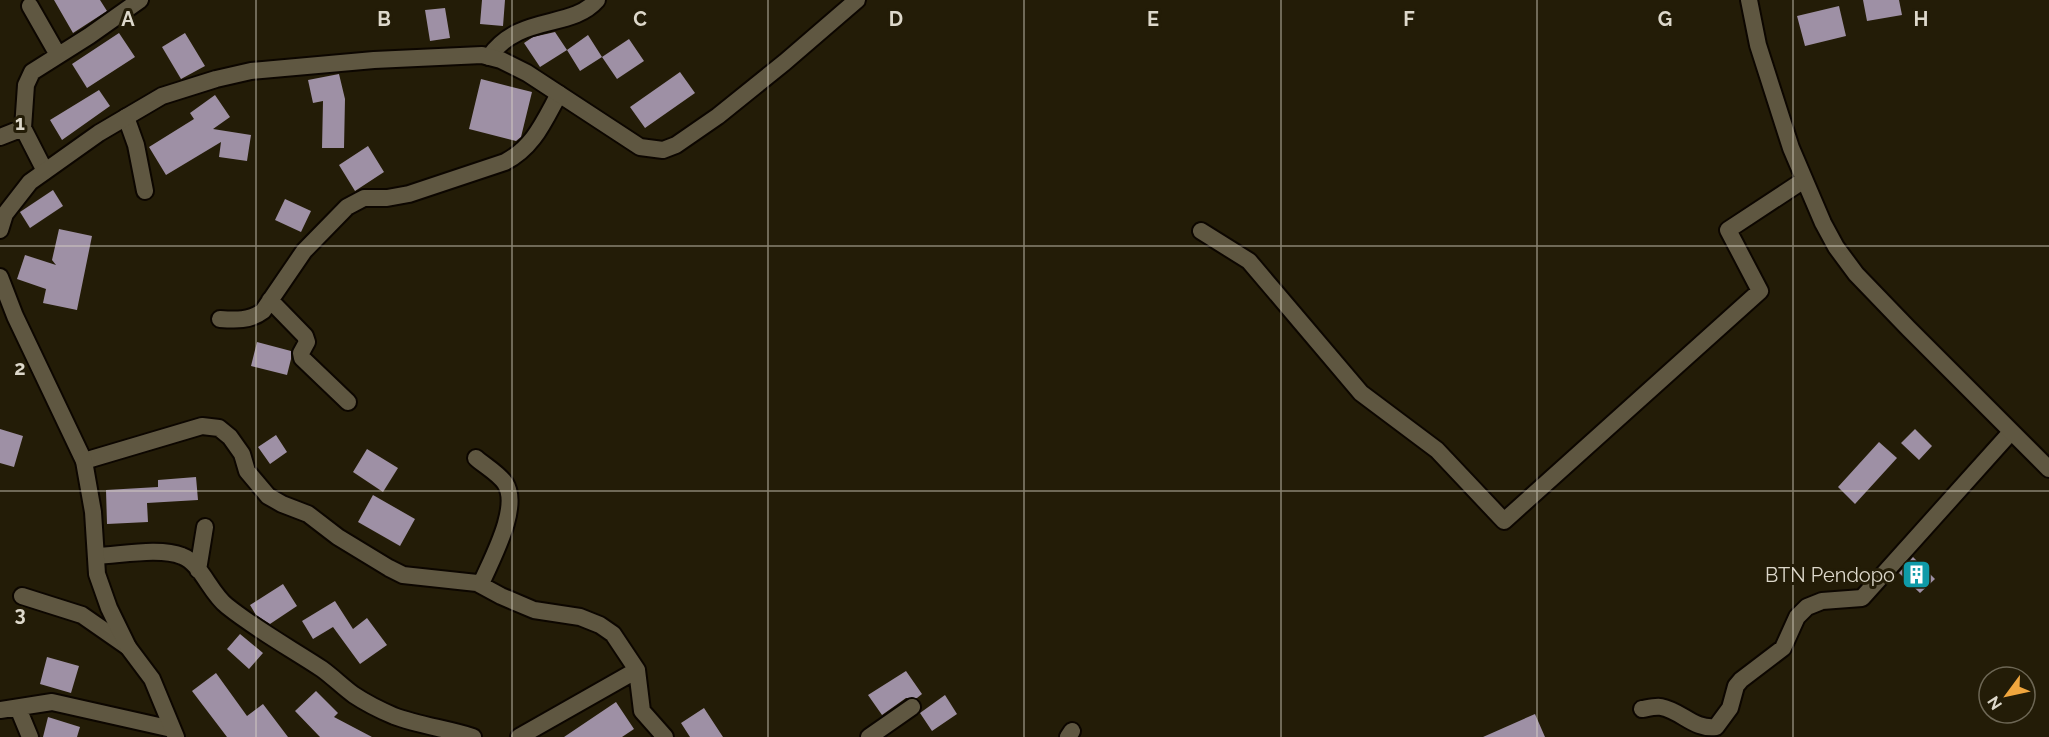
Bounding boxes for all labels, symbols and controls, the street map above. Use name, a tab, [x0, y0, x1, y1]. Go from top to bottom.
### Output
text: A	[121, 7, 135, 31]
text: B	[377, 7, 391, 31]
text: C	[633, 7, 647, 31]
text: D	[889, 7, 903, 31]
text: E	[1147, 7, 1159, 31]
text: F	[1403, 7, 1415, 31]
text: G	[1658, 7, 1672, 31]
text: H	[1914, 7, 1928, 31]
text: 1	[15, 111, 25, 135]
text: 2	[14, 356, 26, 380]
building icon: BTN Pendopo	[1900, 559, 1932, 591]
place label: BTN Pendopo	[1765, 563, 1895, 587]
text: 3	[14, 602, 26, 626]
north arrow	[1977, 665, 2037, 725]
text: N	[1984, 693, 2006, 713]

